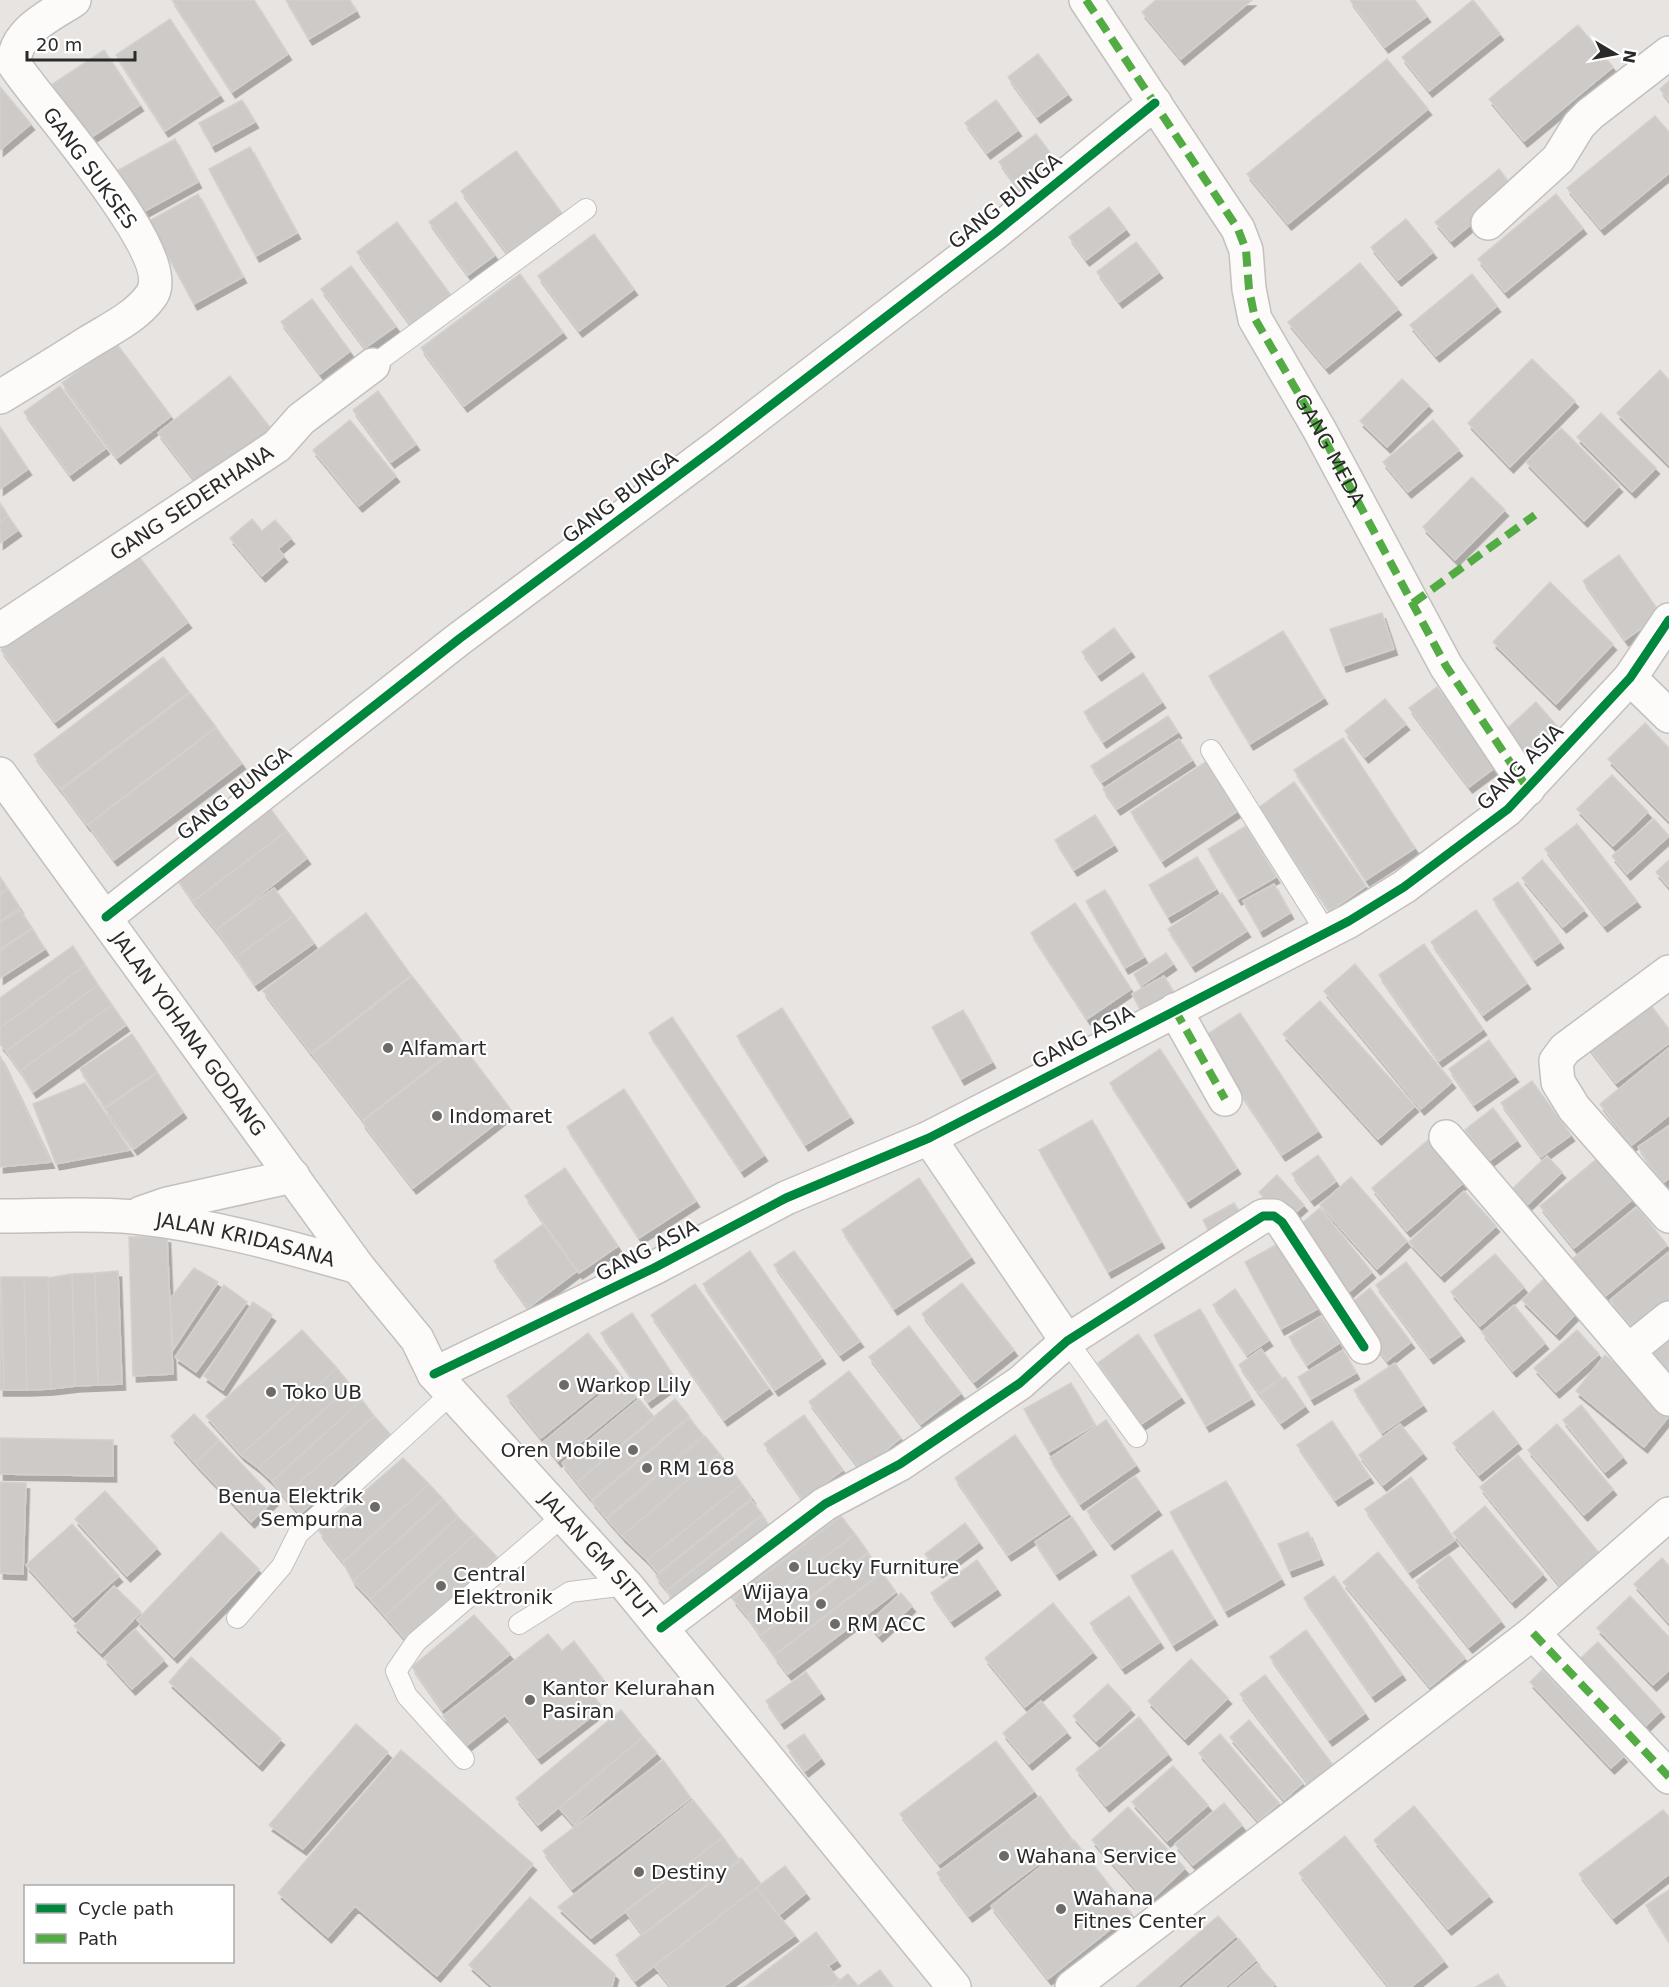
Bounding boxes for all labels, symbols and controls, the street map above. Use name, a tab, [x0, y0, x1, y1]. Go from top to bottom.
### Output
scale bar	[27, 24, 135, 62]
north arrow	[1585, 24, 1645, 84]
text: 20 m	[36, 34, 82, 55]
text: N	[1619, 48, 1640, 65]
street label: GANG SUKSES	[38, 103, 142, 233]
street label: GANG BUNGA	[944, 148, 1067, 254]
street label: GANG MEDA	[1289, 390, 1370, 511]
street label: GANG SEDERHANA	[106, 440, 278, 565]
street label: GANG BUNGA	[557, 446, 683, 548]
street label: GANG ASIA	[1472, 719, 1568, 815]
street label: GANG BUNGA	[172, 741, 296, 845]
street label: JALAN YOHANA GODANG	[105, 925, 271, 1141]
street label: GANG ASIA	[1028, 1000, 1138, 1074]
place label: Alfamart	[400, 1036, 486, 1060]
marker: Alfamart	[381, 1041, 395, 1055]
place label: Indomaret	[449, 1104, 552, 1128]
marker: Indomaret	[430, 1109, 444, 1123]
street label: JALAN KRIDASANA	[153, 1208, 338, 1272]
street label: GANG ASIA	[592, 1214, 703, 1286]
place label: Warkop Lily	[576, 1373, 691, 1397]
marker: Warkop Lily	[557, 1378, 571, 1392]
place label: Toko UB	[282, 1380, 362, 1404]
marker: Toko UB	[264, 1385, 278, 1399]
place label: Oren Mobile	[501, 1438, 621, 1462]
marker: Oren Mobile	[626, 1443, 640, 1457]
place label: RM 168	[659, 1456, 735, 1480]
marker: RM 168	[640, 1461, 654, 1475]
place label: Benua Elektrik Sempurna	[218, 1484, 363, 1531]
street label: JALAN GM SITUT	[534, 1485, 662, 1625]
marker: Benua Elektrik Sempurna	[368, 1500, 382, 1514]
place label: Lucky Furniture	[806, 1555, 959, 1579]
marker: Lucky Furniture	[787, 1560, 801, 1574]
place label: Central Elektronik	[453, 1562, 553, 1609]
marker: Central Elektronik	[434, 1579, 448, 1593]
place label: Wijaya Mobil	[742, 1580, 809, 1627]
marker: Wijaya Mobil	[814, 1597, 828, 1611]
place label: RM ACC	[847, 1612, 926, 1636]
marker: RM ACC	[828, 1617, 842, 1631]
place label: Kantor Kelurahan Pasiran	[542, 1676, 715, 1723]
marker: Kantor Kelurahan Pasiran	[523, 1693, 537, 1707]
place label: Wahana Service	[1016, 1844, 1177, 1868]
marker: Wahana Service	[997, 1849, 1011, 1863]
place label: Destiny	[651, 1860, 727, 1884]
marker: Destiny	[632, 1865, 646, 1879]
legend	[24, 1885, 234, 1963]
place label: Wahana Fitnes Center	[1073, 1886, 1206, 1933]
text: Cycle path	[78, 1898, 174, 1919]
marker: Wahana Fitnes Center	[1054, 1902, 1068, 1916]
text: Path	[78, 1928, 118, 1949]

